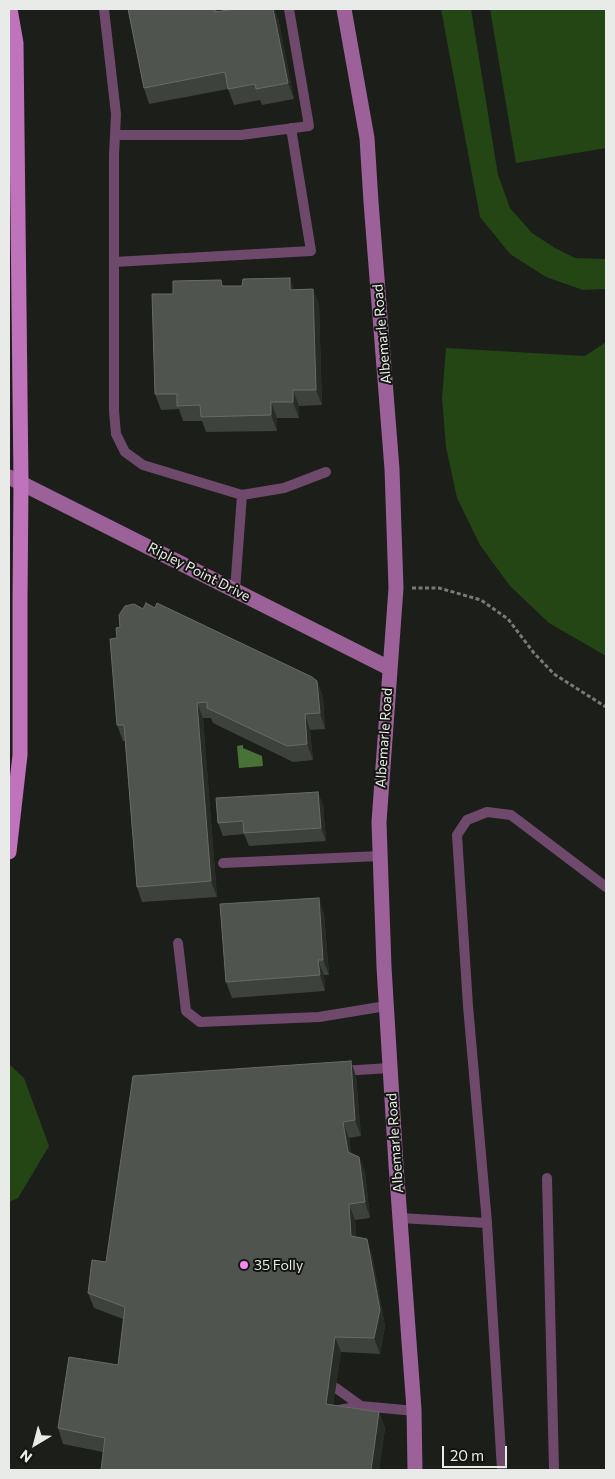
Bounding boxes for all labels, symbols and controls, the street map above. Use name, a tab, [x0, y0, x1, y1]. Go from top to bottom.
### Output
street label: Albemarle Road	[369, 283, 395, 385]
street label: Ripley Point Drive	[145, 539, 253, 605]
street label: Albemarle Road	[372, 687, 396, 789]
street label: Albemarle Road	[383, 1092, 407, 1194]
place label: 35 Folly	[254, 1257, 303, 1273]
marker: 35 Folly	[238, 1259, 250, 1271]
north arrow	[10, 1419, 60, 1469]
scale bar	[445, 1436, 510, 1468]
text: N	[16, 1446, 35, 1466]
text: 20 m	[450, 1446, 484, 1464]

